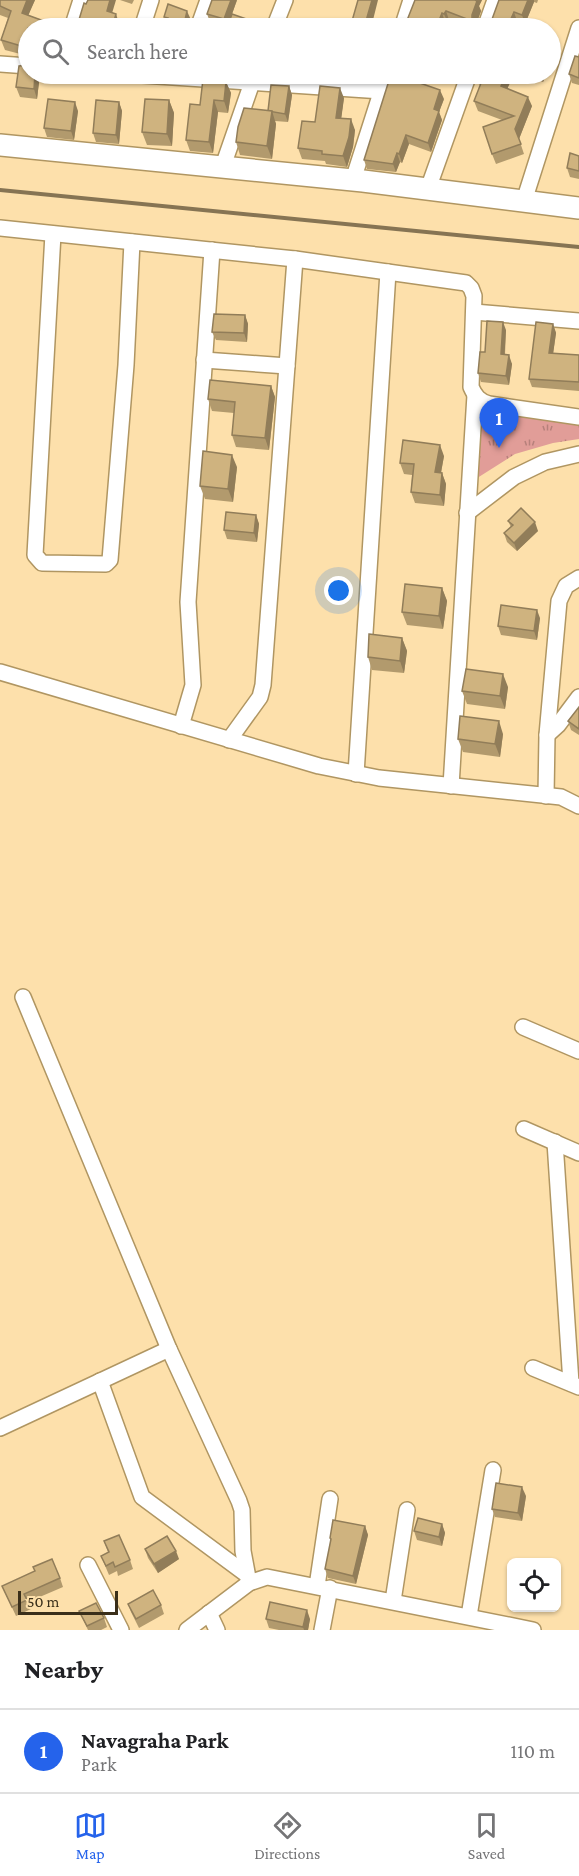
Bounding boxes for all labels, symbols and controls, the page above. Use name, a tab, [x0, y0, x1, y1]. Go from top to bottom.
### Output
search box	[18, 18, 561, 84]
icon: search	[39, 35, 72, 68]
text: Search here	[87, 39, 188, 64]
pin: 1	[480, 398, 518, 448]
your location	[324, 576, 353, 605]
map controls	[507, 1558, 561, 1612]
button: locate	[507, 1558, 561, 1612]
scale bar	[18, 1588, 118, 1616]
text: 50 m	[27, 1593, 59, 1610]
text: Nearby	[24, 1655, 103, 1684]
text: Navagraha Park	[81, 1728, 228, 1753]
text: 1	[40, 1740, 47, 1762]
text: 110 m	[511, 1740, 555, 1762]
text: Park	[81, 1753, 117, 1775]
tab: Map	[74, 1809, 107, 1862]
tab: Directions	[254, 1809, 320, 1862]
tab: Saved	[468, 1809, 505, 1862]

